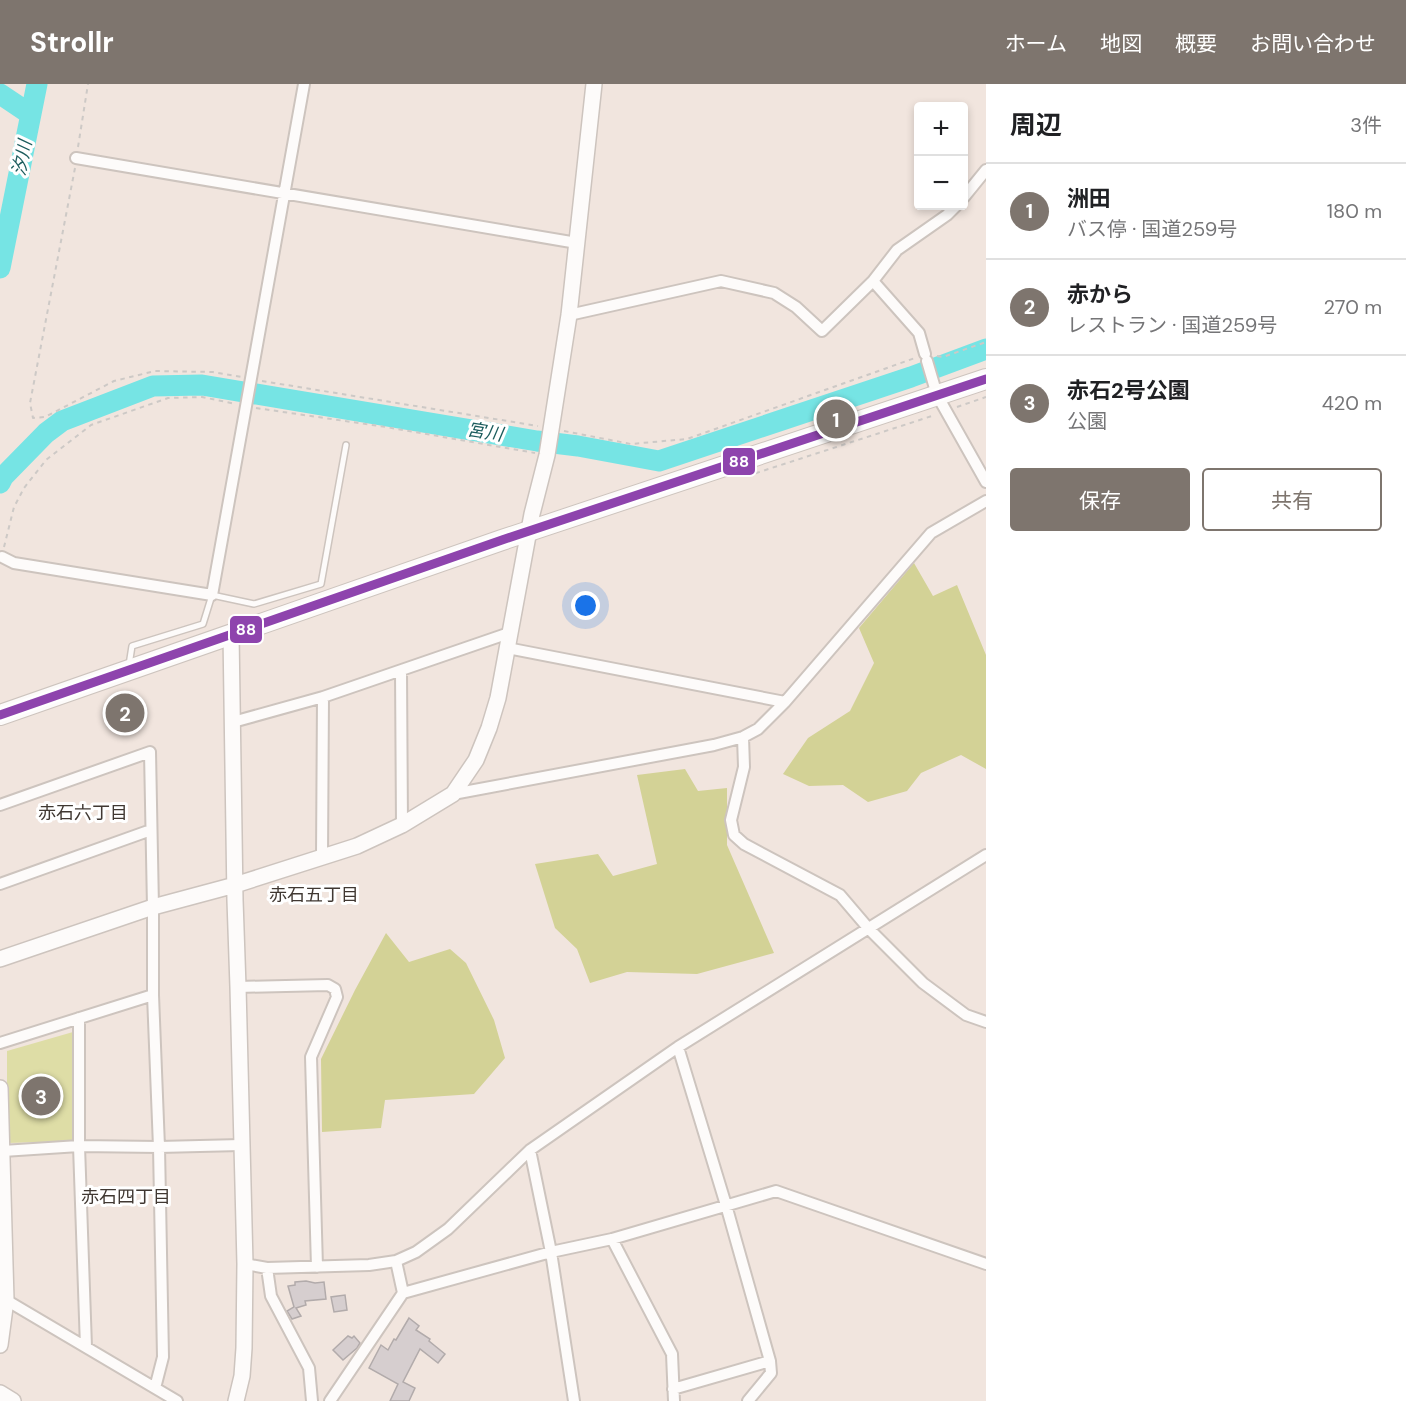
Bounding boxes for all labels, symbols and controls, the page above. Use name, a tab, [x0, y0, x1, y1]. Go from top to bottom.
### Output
text: Strollr	[30, 24, 114, 61]
text: ホーム	[1005, 30, 1067, 58]
text: 地図	[1100, 30, 1142, 58]
text: 概要	[1175, 30, 1217, 58]
text: お問い合わせ	[1250, 30, 1376, 58]
map controls	[914, 102, 968, 210]
button: +	[914, 102, 968, 156]
text: 周辺	[1010, 108, 1062, 142]
text: 3件	[1350, 112, 1382, 138]
water label: 汐川	[7, 136, 38, 178]
button: −	[914, 156, 968, 210]
text: 洲田	[1067, 184, 1111, 213]
text: 1	[1026, 198, 1033, 224]
text: 180 m	[1327, 198, 1382, 224]
text: バス停 · 国道259号	[1067, 216, 1237, 242]
text: 赤から	[1067, 280, 1133, 309]
text: 2	[1024, 294, 1035, 320]
text: 270 m	[1324, 294, 1382, 320]
text: レストラン · 国道259号	[1067, 312, 1277, 338]
text: 赤石2号公園	[1067, 376, 1190, 405]
text: 3	[1023, 390, 1036, 416]
text: 420 m	[1322, 390, 1382, 416]
pin: 1	[816, 396, 856, 442]
text: 公園	[1067, 408, 1107, 434]
water label: 宮川	[465, 417, 507, 447]
line badge: 88	[722, 447, 756, 476]
text: 88	[729, 451, 749, 472]
button: 保存	[1010, 468, 1190, 531]
button: 共有	[1202, 468, 1382, 531]
your location	[571, 591, 600, 620]
line badge: 88	[229, 615, 263, 644]
text: 88	[236, 619, 256, 640]
pin: 2	[106, 690, 144, 736]
district label: 赤石六丁目	[38, 801, 128, 825]
district label: 赤石五丁目	[269, 883, 359, 907]
pin: 3	[22, 1074, 60, 1118]
district label: 赤石四丁目	[81, 1185, 171, 1209]

